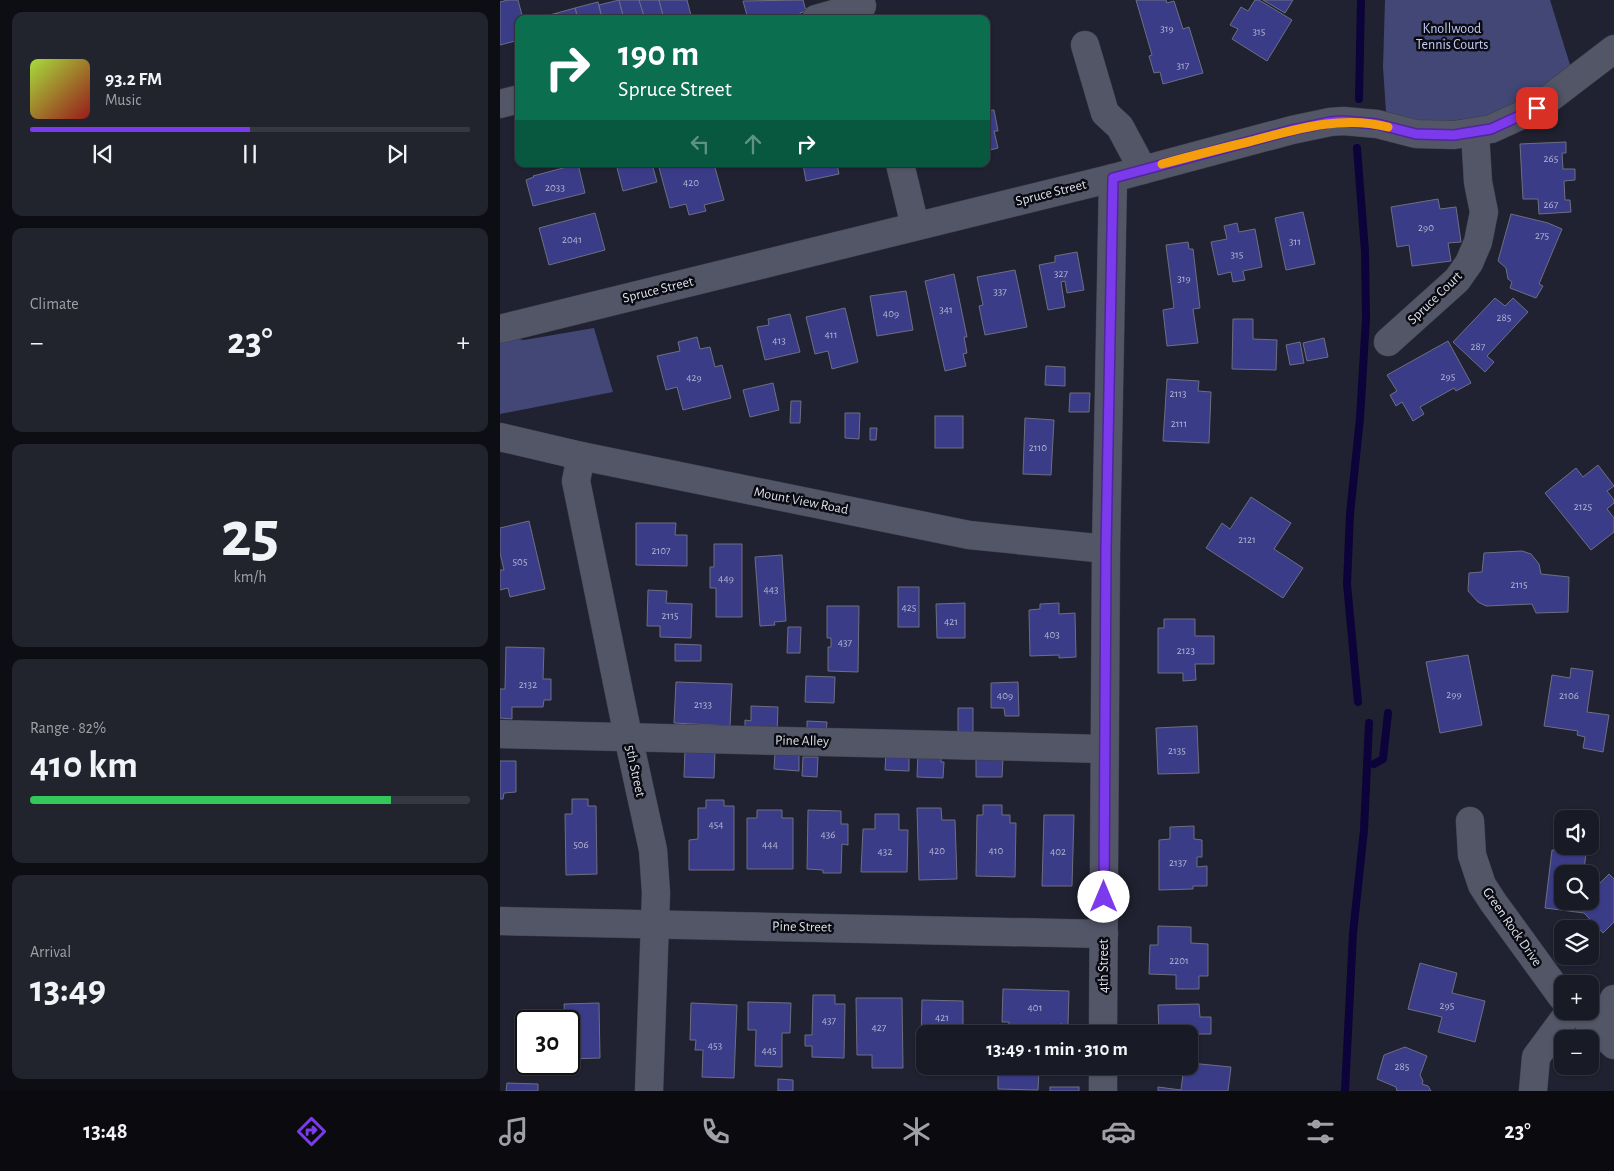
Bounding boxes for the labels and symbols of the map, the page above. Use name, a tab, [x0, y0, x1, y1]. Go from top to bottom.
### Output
park label: Knollwood Tennis Courts	[1416, 22, 1488, 52]
house number: 319	[1160, 23, 1174, 34]
house number: 315	[1253, 26, 1266, 37]
house number: 317	[1177, 60, 1190, 71]
pin	[1516, 87, 1558, 129]
house number: 265	[1544, 153, 1559, 164]
house number: 420	[683, 177, 699, 188]
street label: Spruce Street	[1014, 177, 1088, 209]
house number: 2033	[545, 182, 565, 193]
house number: 267	[1544, 199, 1559, 210]
house number: 290	[1418, 222, 1434, 233]
house number: 275	[1535, 230, 1549, 241]
house number: 2041	[562, 234, 582, 245]
house number: 311	[1289, 236, 1301, 247]
house number: 315	[1231, 249, 1244, 260]
house number: 327	[1054, 268, 1068, 279]
street label: Spruce Court	[1405, 269, 1465, 327]
house number: 319	[1177, 273, 1191, 284]
street label: Spruce Street	[621, 274, 695, 306]
house number: 337	[993, 286, 1007, 297]
house number: 341	[939, 304, 953, 315]
house number: 409	[883, 308, 899, 319]
house number: 285	[1497, 312, 1512, 323]
house number: 411	[825, 329, 837, 340]
house number: 413	[772, 335, 786, 346]
house number: 287	[1471, 341, 1486, 352]
house number: 295	[1441, 371, 1456, 382]
house number: 429	[686, 372, 702, 383]
house number: 2113	[1169, 388, 1187, 399]
house number: 2111	[1171, 418, 1187, 429]
house number: 2110	[1029, 442, 1047, 453]
street label: Mount View Road	[753, 485, 849, 517]
house number: 2125	[1574, 501, 1593, 512]
house number: 2121	[1238, 534, 1256, 545]
house number: 2107	[651, 545, 671, 556]
house number: 505	[512, 556, 528, 567]
house number: 449	[718, 573, 734, 584]
house number: 2115	[1510, 579, 1528, 590]
house number: 443	[763, 584, 779, 595]
house number: 425	[902, 602, 917, 613]
house number: 2115	[661, 610, 679, 621]
house number: 421	[944, 616, 958, 627]
house number: 403	[1044, 629, 1060, 640]
house number: 437	[838, 637, 853, 648]
house number: 2123	[1177, 645, 1196, 656]
house number: 2132	[519, 679, 537, 690]
house number: 299	[1446, 689, 1462, 700]
house number: 409	[997, 690, 1013, 701]
house number: 2106	[1559, 690, 1579, 701]
house number: 2133	[694, 699, 712, 710]
street label: Pine Alley	[775, 734, 829, 748]
street label: 5th Street	[623, 744, 647, 799]
house number: 2135	[1168, 745, 1186, 756]
house number: 454	[708, 819, 724, 830]
house number: 436	[821, 829, 836, 840]
house number: 506	[573, 839, 589, 850]
house number: 444	[762, 839, 778, 850]
house number: 420	[929, 845, 945, 856]
house number: 410	[989, 845, 1004, 856]
house number: 432	[878, 846, 892, 857]
house number: 402	[1050, 846, 1066, 857]
house number: 2137	[1169, 857, 1187, 868]
position arrow	[1077, 870, 1129, 922]
street label: Green Rock Drive	[1480, 885, 1544, 969]
street label: Pine Street	[772, 919, 832, 935]
street label: 4th Street	[1097, 939, 1111, 993]
house number: 2201	[1169, 955, 1189, 966]
house number: 295	[1440, 1000, 1455, 1011]
house number: 401	[1028, 1002, 1042, 1013]
speed limit sign: 30	[515, 1010, 580, 1075]
house number: 421	[935, 1012, 949, 1023]
house number: 437	[822, 1015, 837, 1026]
house number: 427	[872, 1022, 887, 1033]
house number: 453	[708, 1040, 723, 1051]
house number: 445	[761, 1045, 777, 1056]
house number: 285	[1395, 1061, 1410, 1072]

